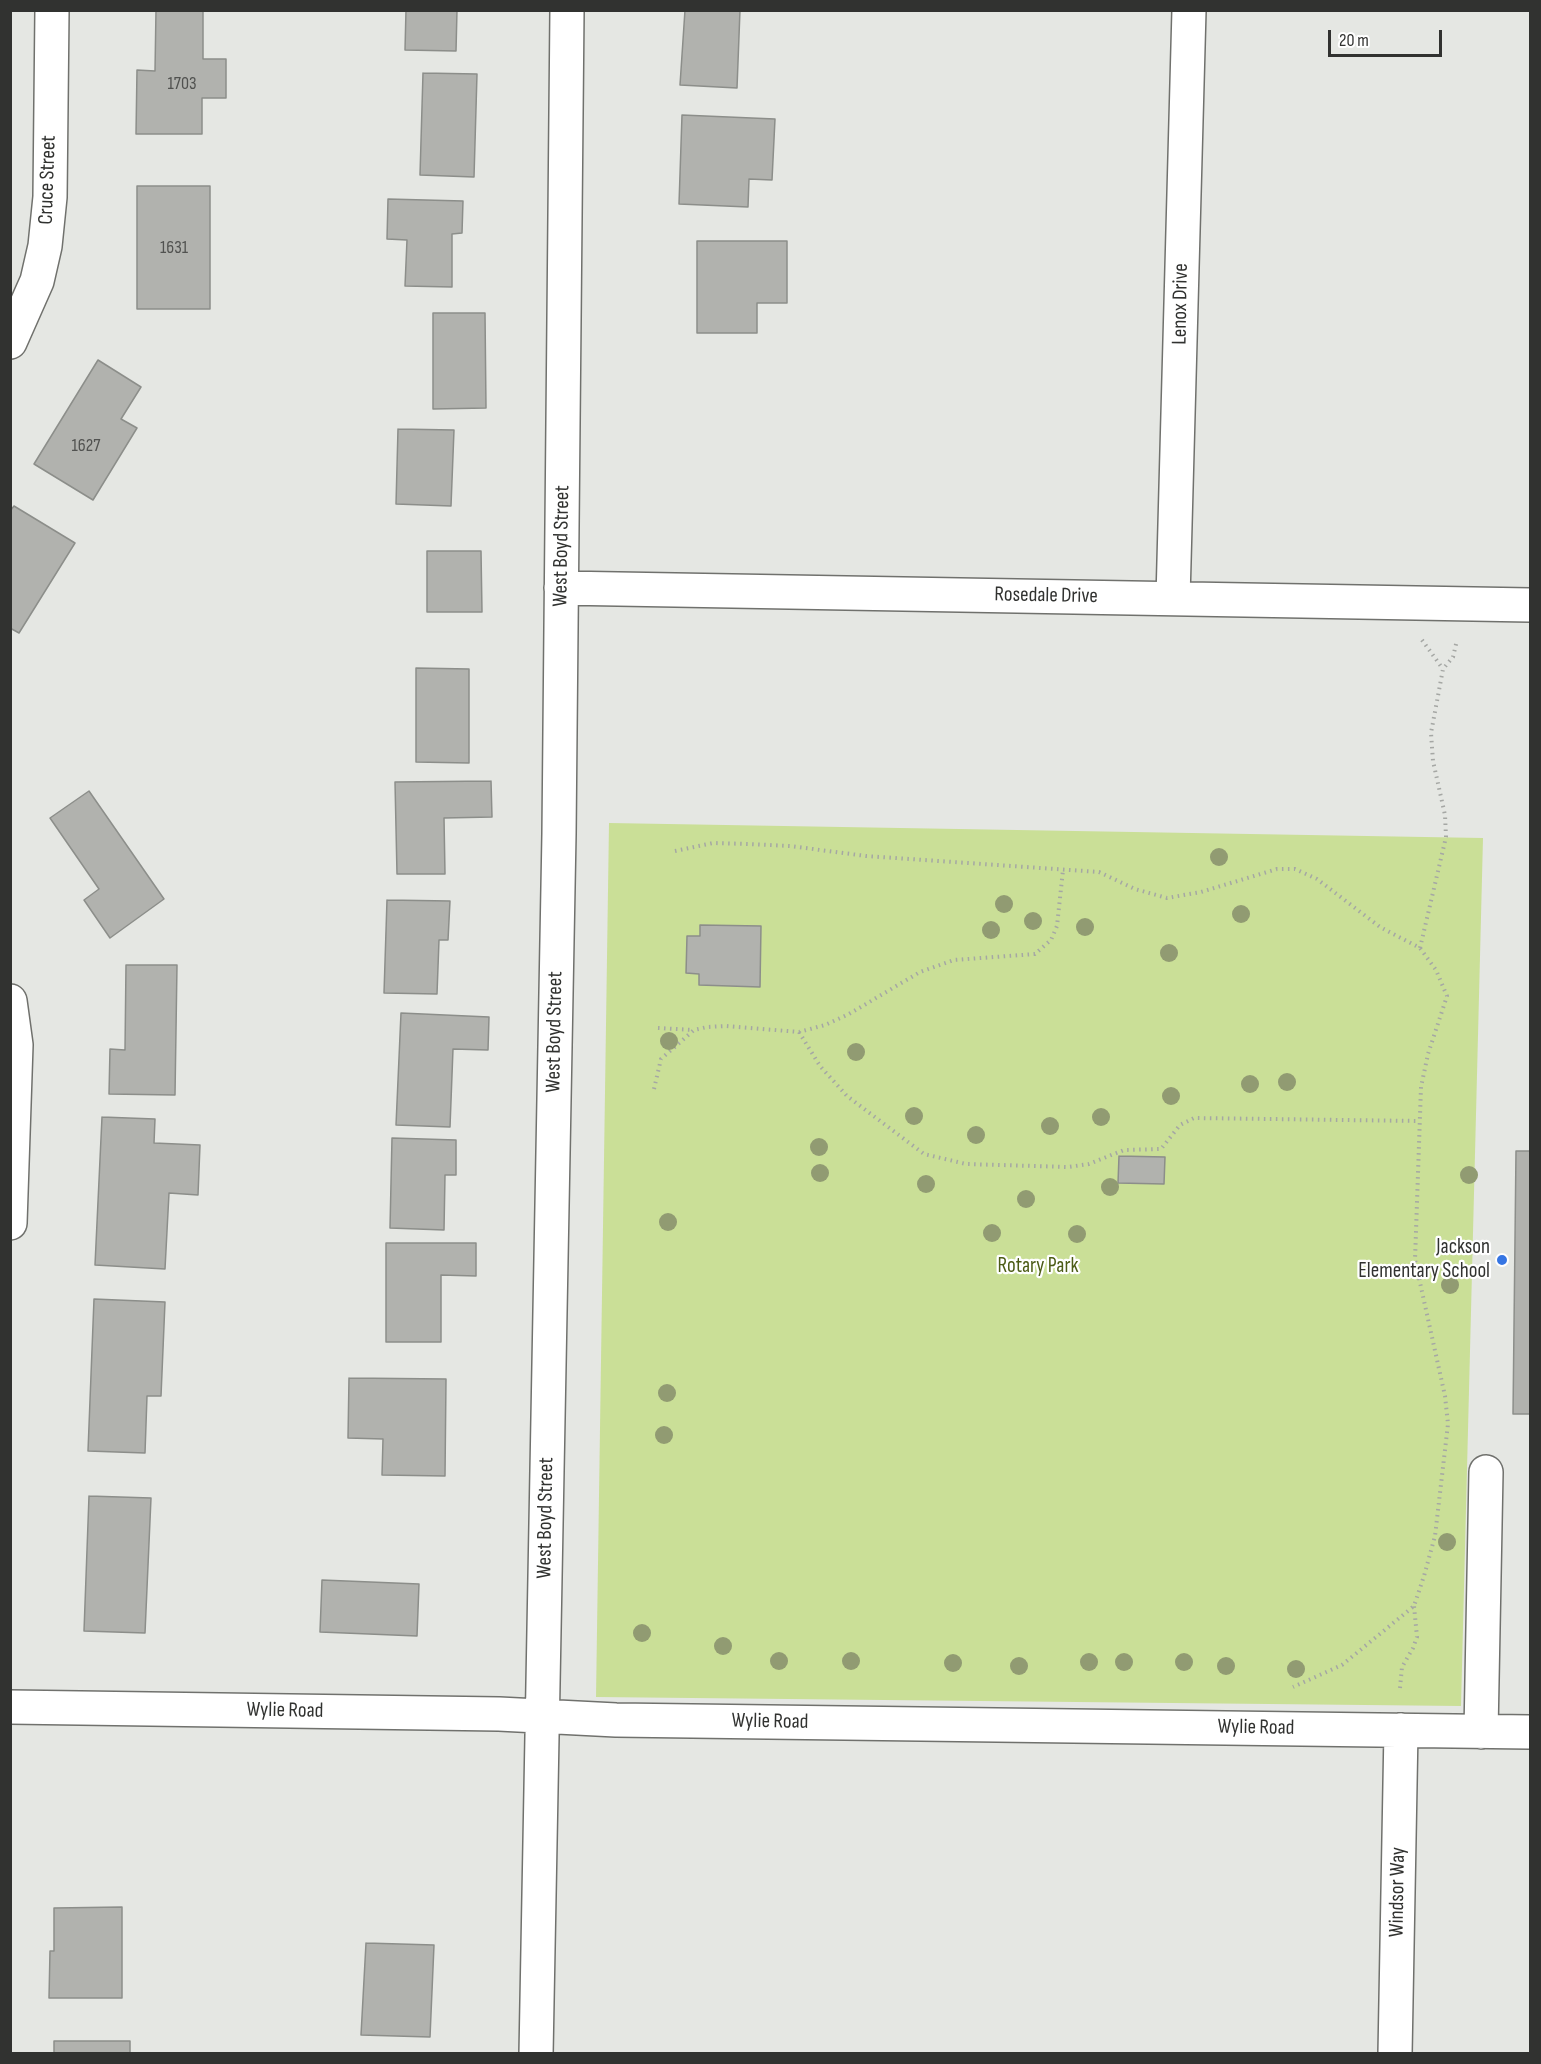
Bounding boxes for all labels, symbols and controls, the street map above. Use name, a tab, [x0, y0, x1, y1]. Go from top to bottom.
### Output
scale bar	[1331, 18, 1445, 56]
text: 20 m	[1339, 30, 1369, 51]
house number: 1703	[168, 73, 196, 95]
street label: Cruce Street	[34, 135, 62, 225]
house number: 1631	[160, 237, 188, 259]
street label: Lenox Drive	[1168, 263, 1194, 345]
house number: 1627	[72, 435, 100, 457]
street label: West Boyd Street	[548, 485, 576, 607]
street label: Rosedale Drive	[994, 583, 1098, 609]
street label: West Boyd Street	[541, 971, 569, 1093]
place label: Jackson Elementary School	[1358, 1235, 1490, 1285]
marker: Jackson Elementary School	[1495, 1253, 1509, 1267]
park label: Rotary Park	[998, 1254, 1078, 1280]
street label: West Boyd Street	[532, 1457, 560, 1579]
street label: Wylie Road	[246, 1698, 324, 1724]
street label: Wylie Road	[731, 1709, 809, 1735]
street label: Wylie Road	[1217, 1715, 1295, 1741]
street label: Windsor Way	[1385, 1847, 1411, 1937]

